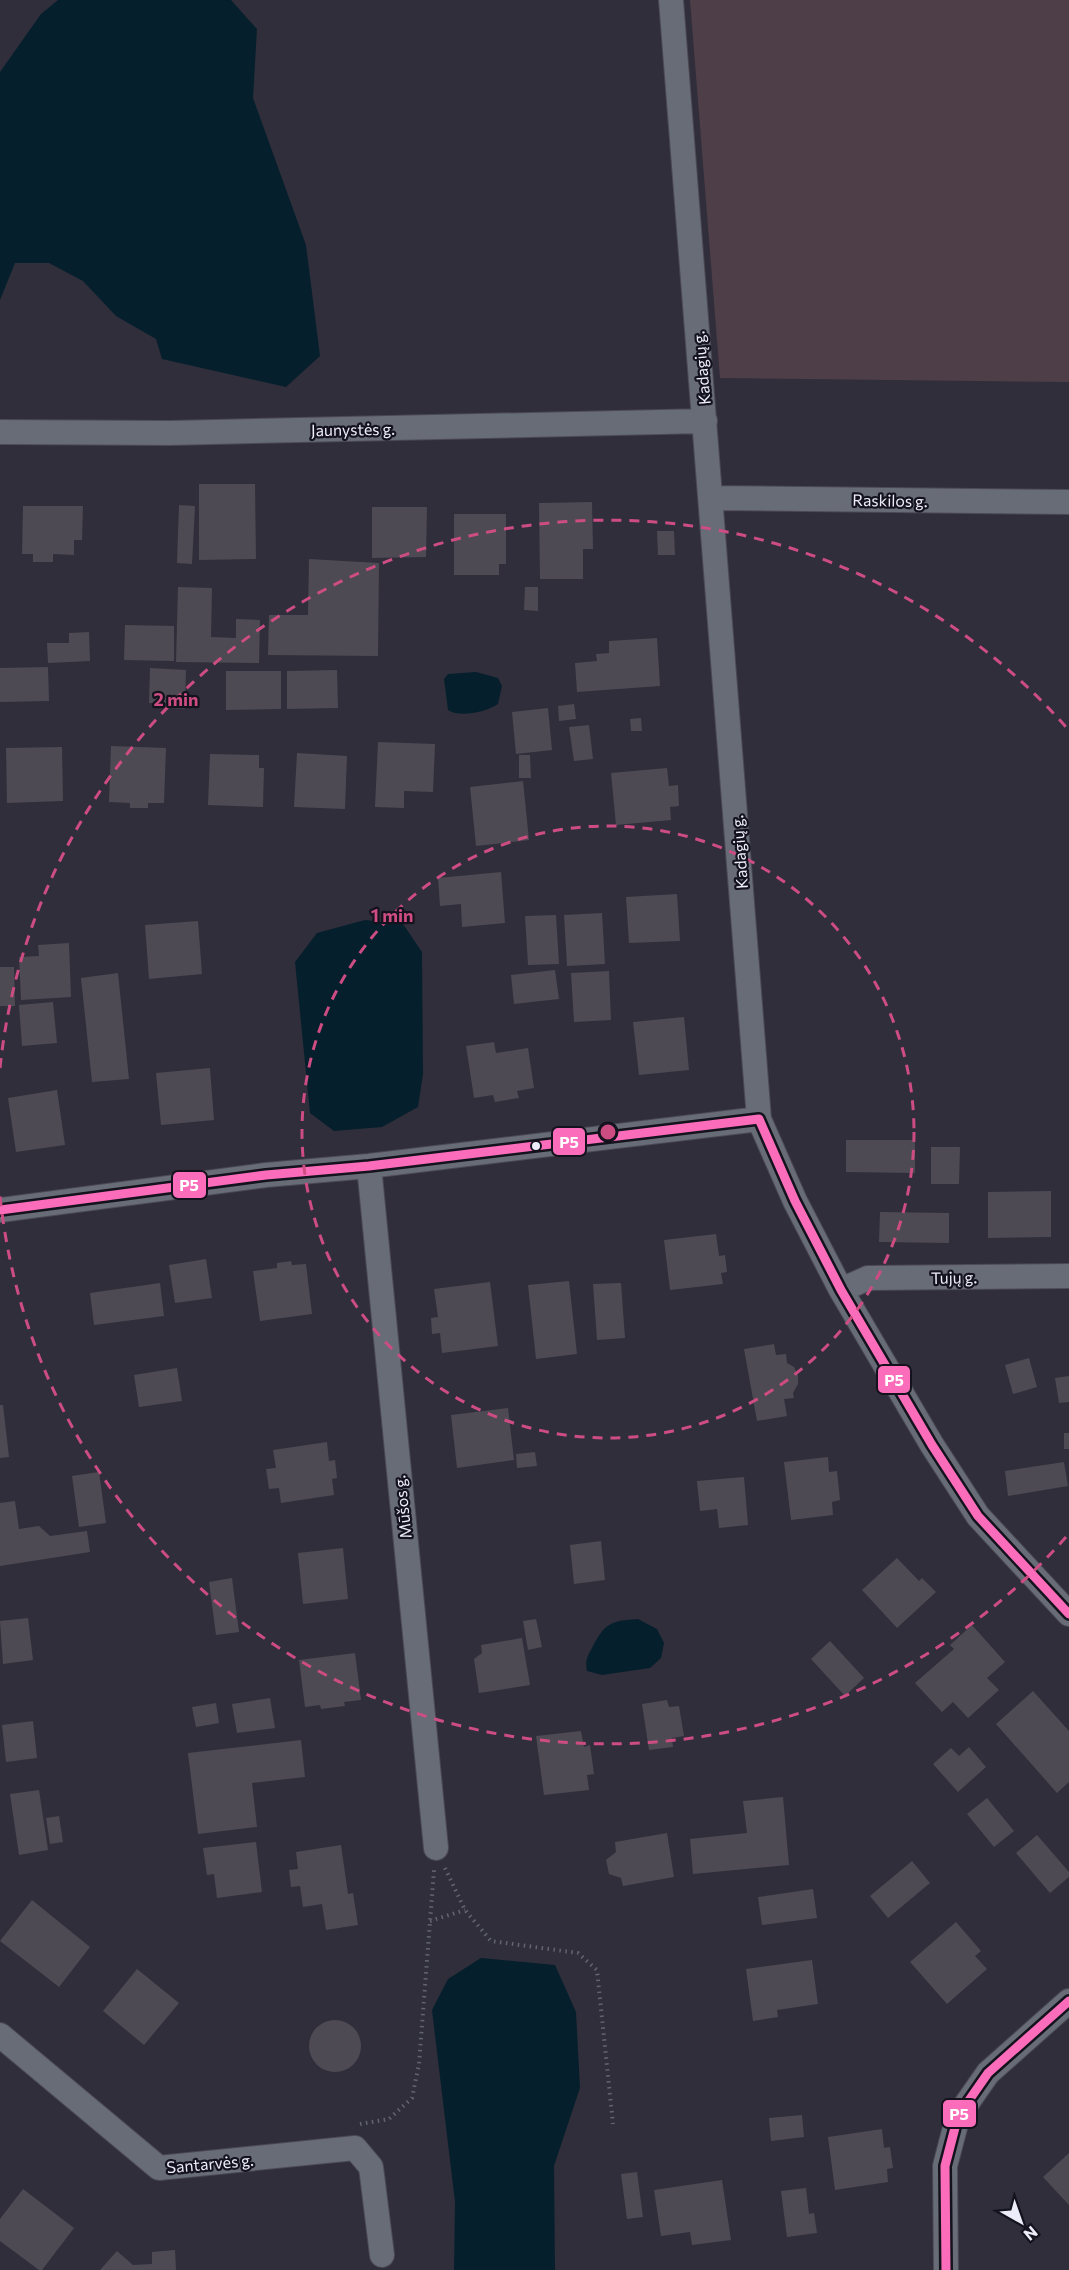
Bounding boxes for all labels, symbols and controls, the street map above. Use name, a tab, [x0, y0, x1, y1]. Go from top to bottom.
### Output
street label: Kadagių g.	[688, 330, 714, 406]
street label: Jaunystės g.	[311, 419, 395, 439]
street label: Raskilos g.	[852, 490, 928, 510]
text: 2 min	[154, 688, 198, 710]
street label: Kadagių g.	[727, 814, 751, 890]
text: 1 min	[371, 904, 413, 926]
centre of rings	[598, 1122, 618, 1142]
line badge: P5	[552, 1127, 586, 1156]
text: P5	[559, 1132, 579, 1151]
unlabelled marker	[530, 1140, 542, 1152]
line badge: P5	[172, 1171, 207, 1199]
text: P5	[179, 1175, 199, 1194]
street label: Tujų g.	[931, 1267, 977, 1287]
line badge: P5	[877, 1365, 911, 1394]
text: P5	[884, 1370, 904, 1389]
street label: Mūšos g.	[389, 1474, 415, 1540]
line badge: P5	[942, 2099, 977, 2128]
text: P5	[949, 2104, 969, 2123]
street label: Santarvės g.	[166, 2150, 254, 2176]
north arrow	[991, 2192, 1051, 2252]
text: N	[1020, 2223, 1042, 2245]

